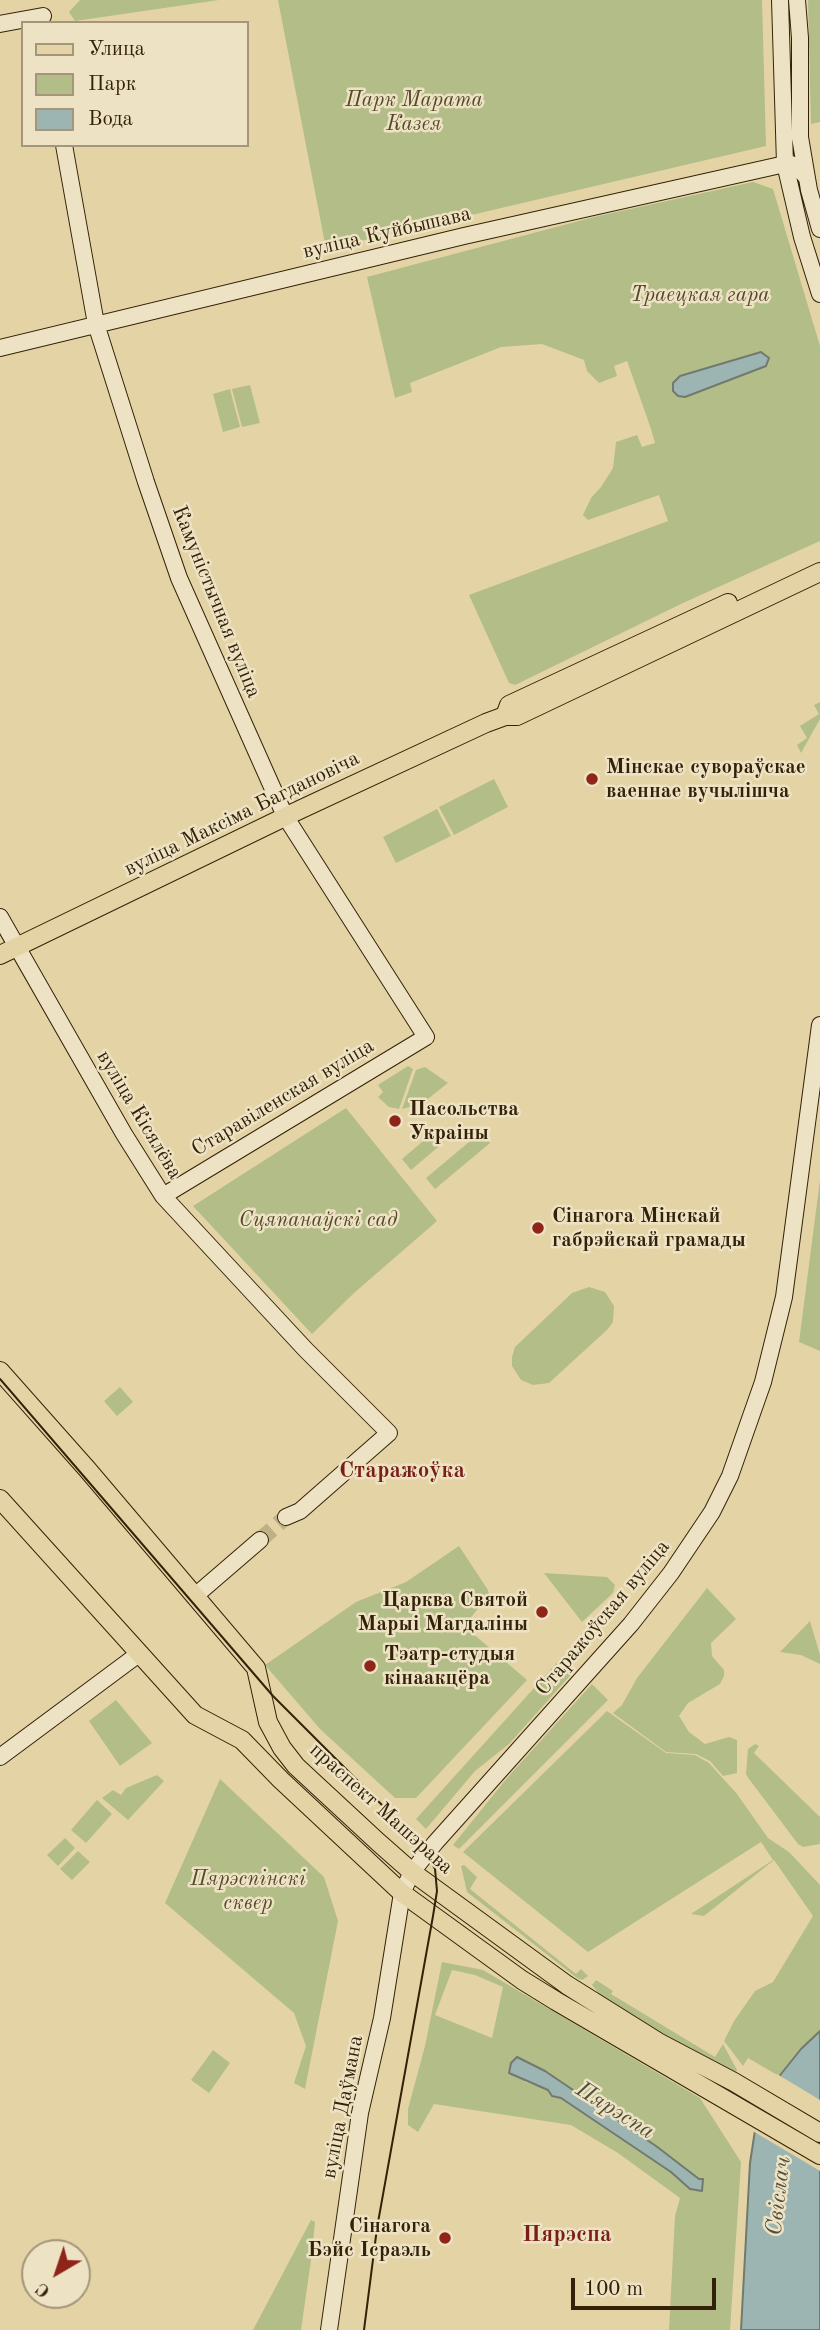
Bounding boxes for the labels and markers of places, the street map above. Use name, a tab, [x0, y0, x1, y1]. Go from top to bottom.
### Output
place label: Мінскае сувораўскае ваеннае вучылішча	[606, 754, 806, 804]
marker: Мінскае сувораўскае ваеннае вучылішча	[584, 771, 600, 787]
place label: Пасольства Украіны	[409, 1096, 519, 1146]
marker: Пасольства Украіны	[387, 1113, 403, 1129]
place label: Сінагога Мінскай габрэйскай грамады	[552, 1203, 746, 1253]
marker: Сінагога Мінскай габрэйскай грамады	[530, 1220, 546, 1236]
place label: Царква Святой Марыі Магдаліны	[358, 1587, 528, 1637]
marker: Царква Святой Марыі Магдаліны	[534, 1604, 550, 1620]
place label: Тэатр-студыя кінаакцёра	[384, 1641, 515, 1691]
marker: Тэатр-студыя кінаакцёра	[362, 1658, 378, 1674]
place label: Сінагога Бэйс Ісраэль	[308, 2213, 431, 2263]
marker: Сінагога Бэйс Ісраэль	[437, 2230, 453, 2246]

